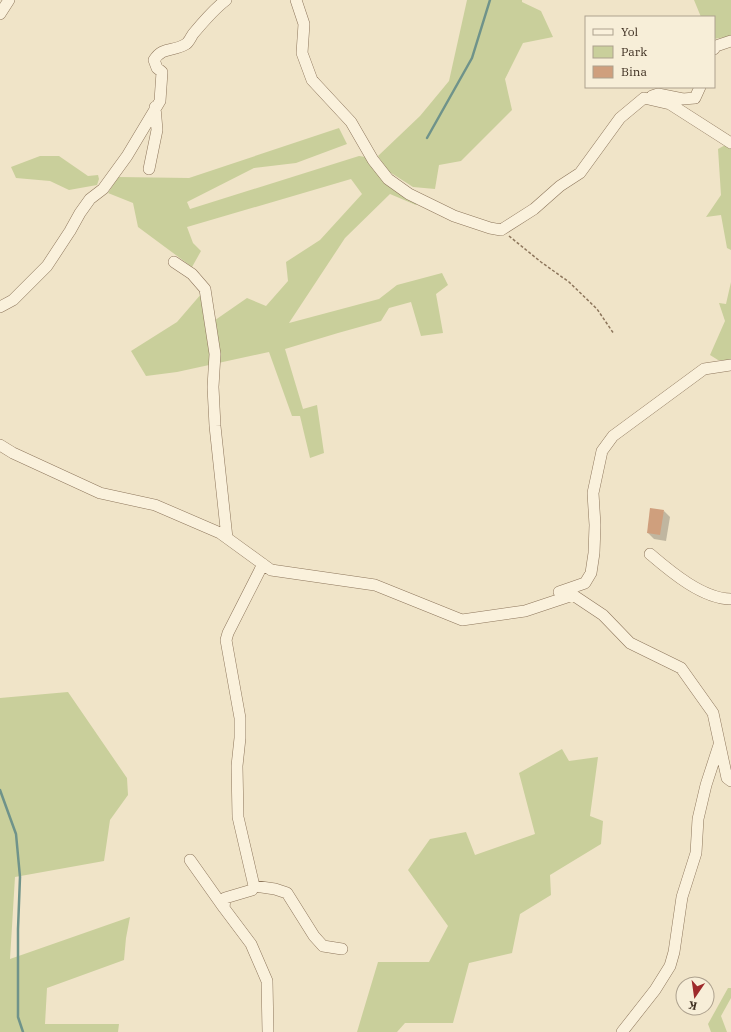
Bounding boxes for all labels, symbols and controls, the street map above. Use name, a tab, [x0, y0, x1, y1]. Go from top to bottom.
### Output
legend	[585, 16, 715, 88]
text: Yol	[621, 24, 639, 39]
text: Park	[621, 44, 647, 59]
text: Bina	[621, 64, 647, 79]
north arrow	[675, 976, 715, 1016]
text: K	[687, 998, 698, 1014]

